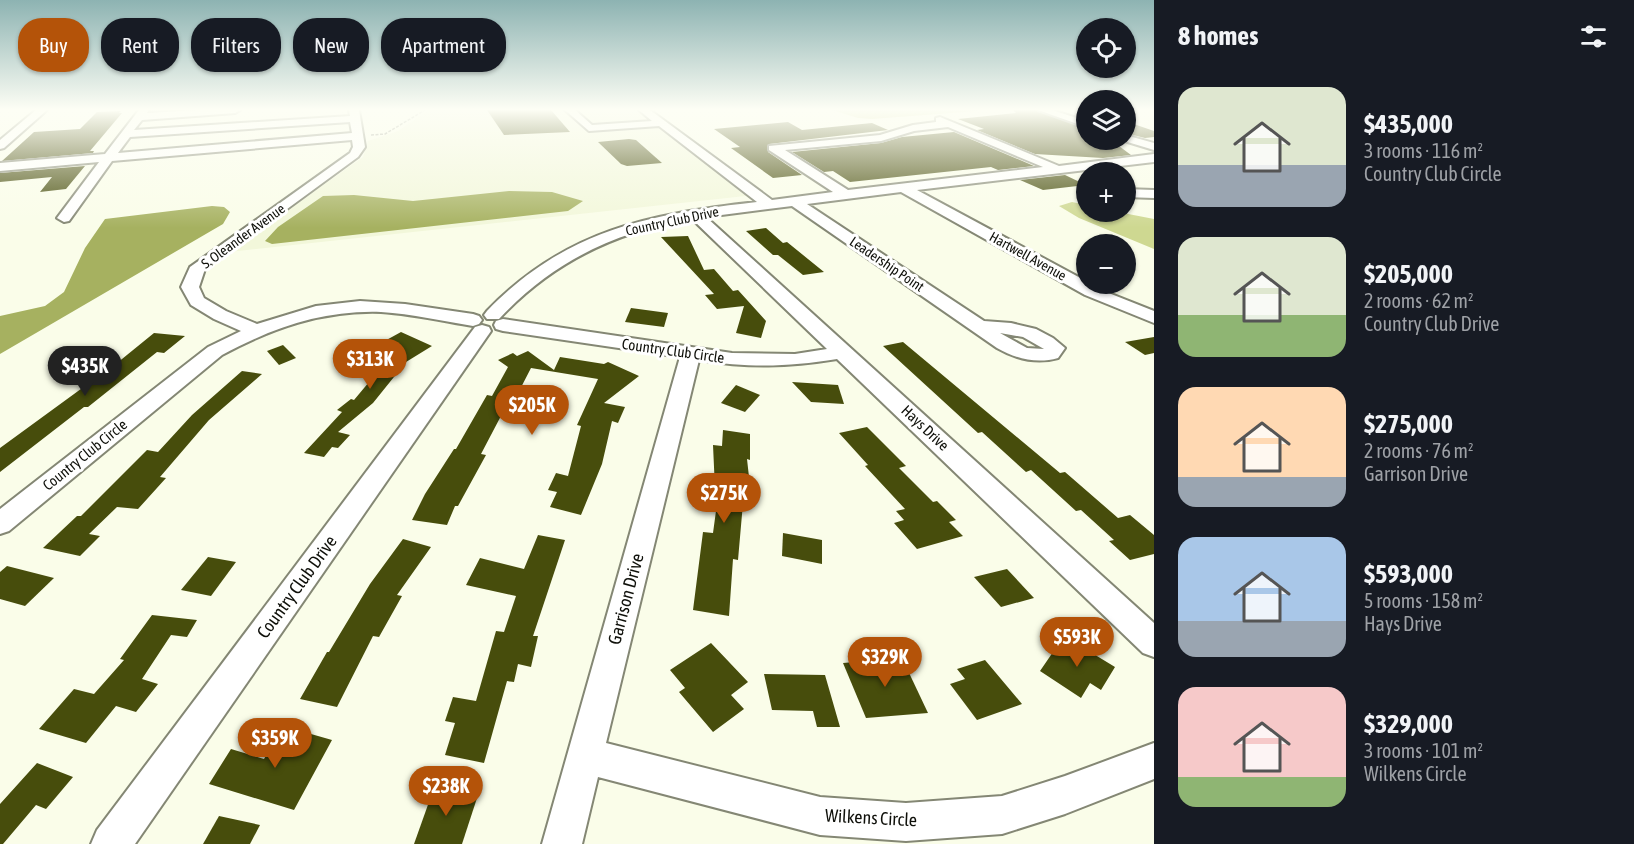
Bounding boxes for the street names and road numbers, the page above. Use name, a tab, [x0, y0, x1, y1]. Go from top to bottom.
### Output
street label: S. Oleander Avenue	[198, 200, 288, 272]
street label: Country Club Drive	[624, 203, 720, 239]
street label: Hartwell Avenue	[987, 228, 1069, 284]
street label: Leadership Point	[847, 233, 927, 295]
street label: Country Club Circle	[621, 335, 726, 366]
street label: Hays Drive	[898, 402, 953, 454]
street label: Country Club Circle	[39, 415, 130, 494]
street label: Country Club Drive	[252, 531, 341, 642]
street label: Garrison Drive	[603, 551, 648, 647]
street label: Wilkens Circle	[824, 805, 918, 830]

